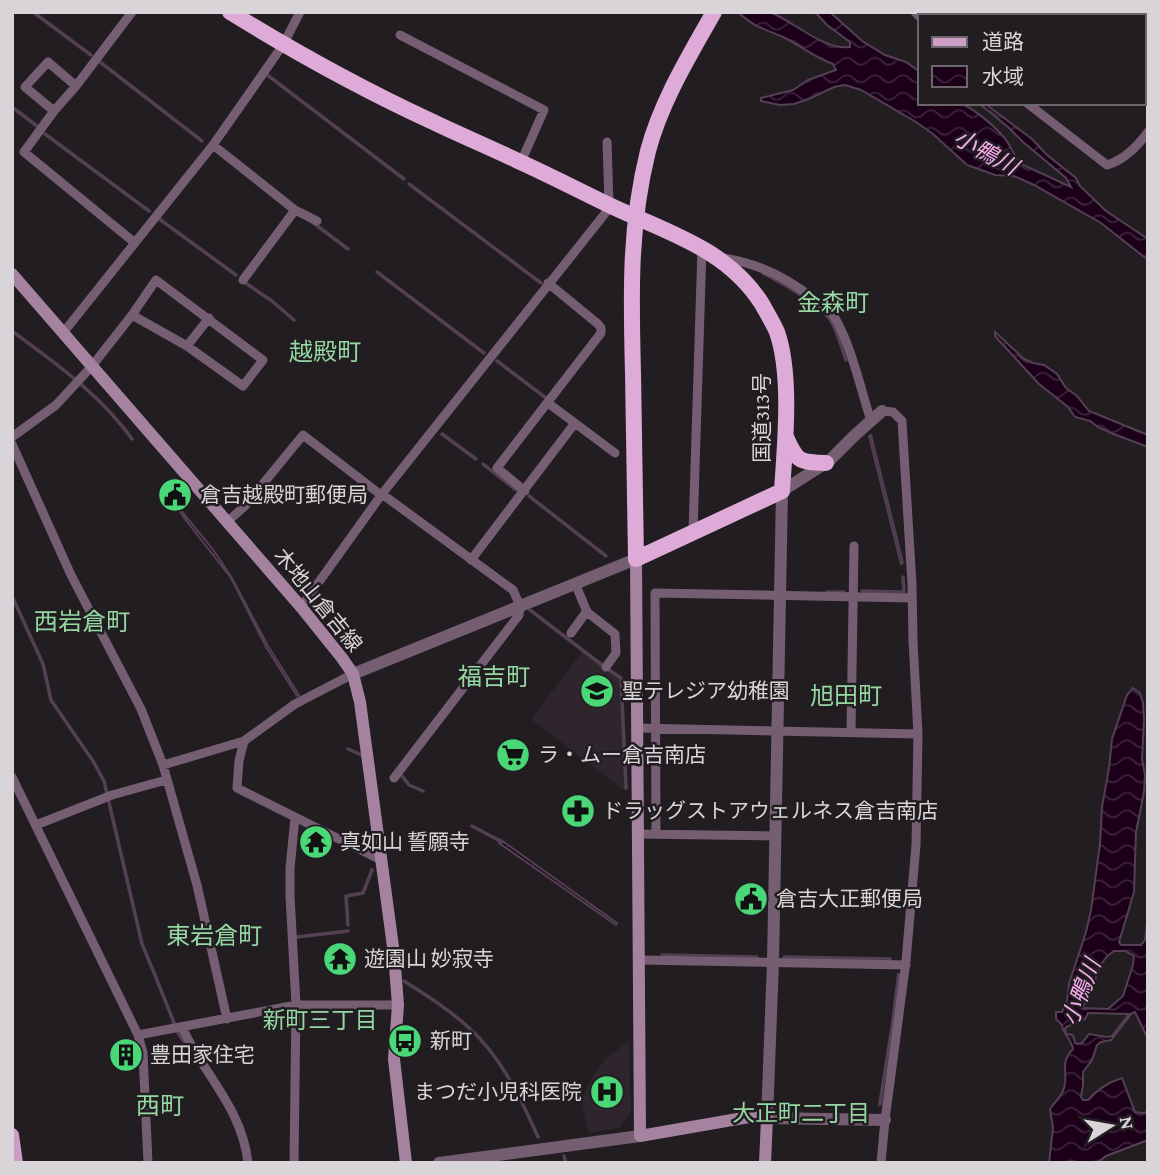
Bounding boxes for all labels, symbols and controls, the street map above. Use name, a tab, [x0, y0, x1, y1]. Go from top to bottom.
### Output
legend	[918, 14, 1146, 105]
text: 道路	[982, 30, 1024, 54]
text: 水域	[982, 65, 1024, 89]
water label: 小鴨川	[950, 124, 1025, 182]
district label: 金森町	[797, 289, 869, 316]
district label: 越殿町	[289, 338, 361, 365]
street label: 国道313号	[750, 373, 774, 463]
public building icon: 倉吉越殿町郵便局	[156, 476, 194, 514]
place label: 倉吉越殿町郵便局	[200, 483, 368, 507]
street label: 木地山倉吉線	[269, 543, 367, 657]
district label: 西岩倉町	[34, 608, 130, 635]
district label: 福吉町	[458, 663, 530, 690]
school or university icon: 聖テレジア幼稚園	[578, 672, 616, 710]
place label: 聖テレジア幼稚園	[622, 679, 790, 703]
district label: 旭田町	[810, 682, 882, 709]
supermarket icon: ラ・ムー倉吉南店	[494, 736, 532, 774]
place label: ラ・ムー倉吉南店	[538, 743, 706, 767]
pharmacy icon: ドラッグストアウェルネス倉吉南店	[559, 792, 597, 830]
place label: ドラッグストアウェルネス倉吉南店	[602, 799, 938, 823]
temple icon: 真如山 誓願寺	[297, 823, 335, 861]
place label: 真如山 誓願寺	[340, 830, 470, 854]
public building icon: 倉吉大正郵便局	[732, 880, 770, 918]
place label: 倉吉大正郵便局	[776, 887, 923, 911]
district label: 東岩倉町	[166, 922, 262, 949]
temple icon: 遊園山 妙寂寺	[321, 940, 359, 978]
place label: 遊園山 妙寂寺	[364, 947, 494, 971]
water label: 小鴨川	[1056, 952, 1107, 1029]
district label: 新町三丁目	[263, 1007, 378, 1033]
bus stop icon: 新町	[386, 1022, 424, 1060]
place label: 新町	[430, 1029, 472, 1053]
building icon: 豊田家住宅	[107, 1036, 145, 1074]
place label: 豊田家住宅	[150, 1043, 255, 1067]
hospital icon: まつだ小児科医院	[588, 1073, 626, 1111]
place label: まつだ小児科医院	[414, 1080, 582, 1104]
north arrow	[1076, 1091, 1146, 1161]
district label: 西町	[136, 1092, 184, 1119]
district label: 大正町二丁目	[732, 1100, 870, 1126]
text: N	[1116, 1114, 1139, 1131]

